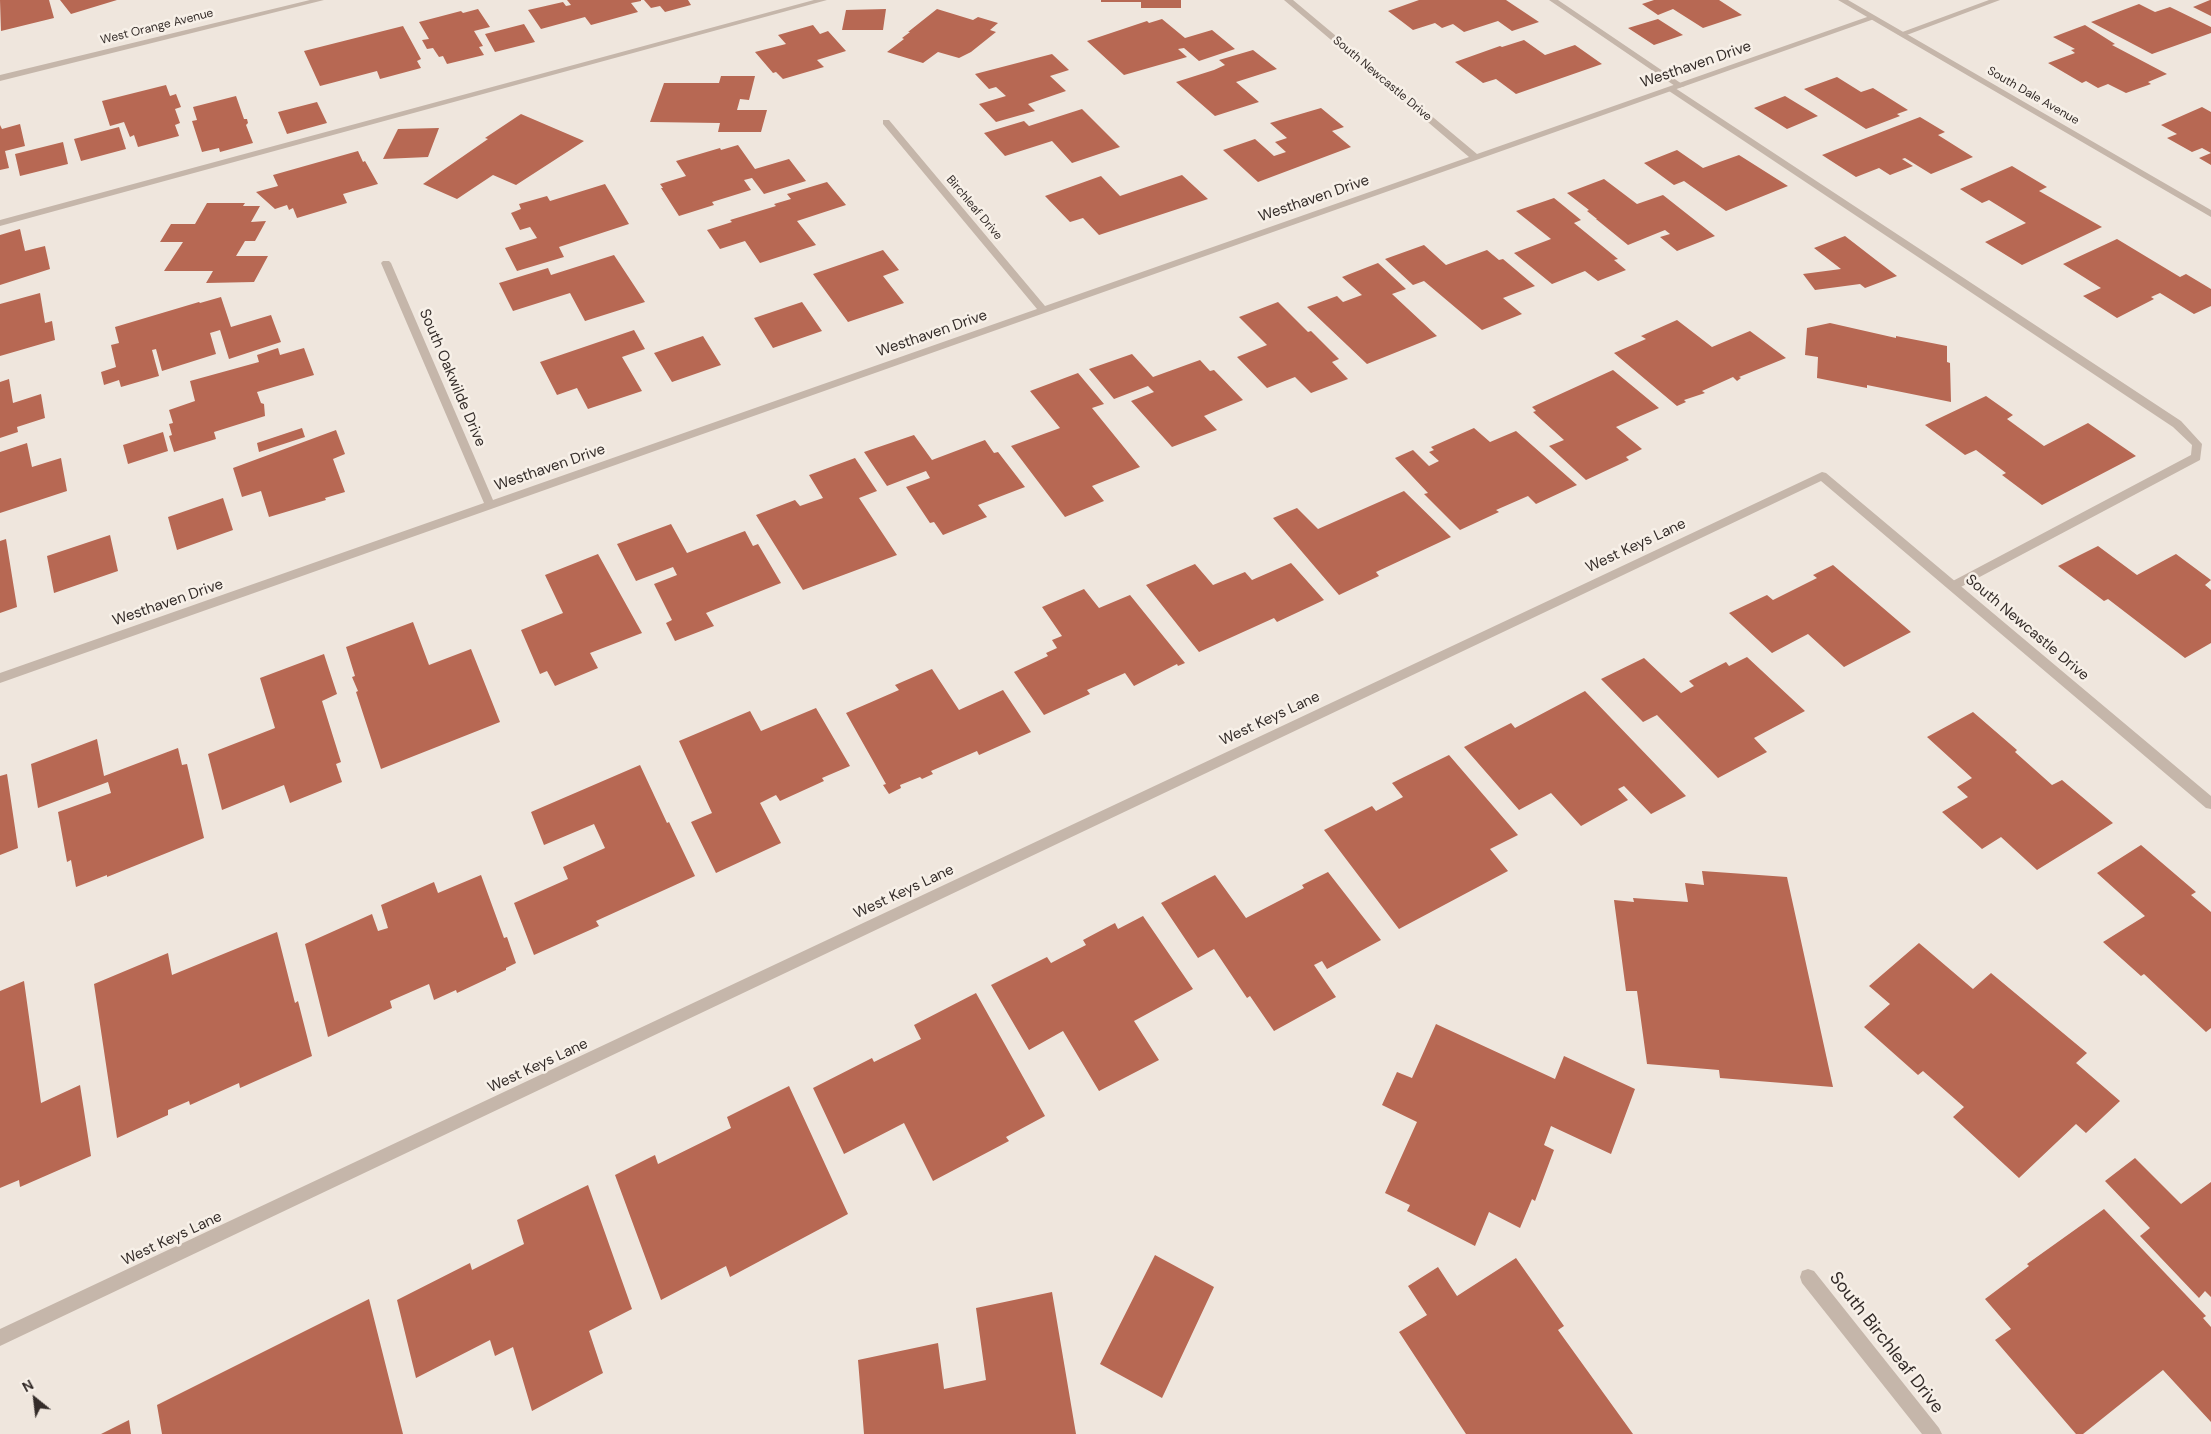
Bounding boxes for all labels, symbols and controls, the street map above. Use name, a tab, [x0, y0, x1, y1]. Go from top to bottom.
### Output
street label: West Orange Avenue	[99, 6, 215, 48]
street label: South Newcastle Drive	[1330, 33, 1434, 125]
street label: Westhaven Drive	[1638, 38, 1754, 92]
street label: South Dale Avenue	[1984, 64, 2082, 128]
street label: Westhaven Drive	[1256, 172, 1372, 226]
street label: Birchleaf Drive	[943, 173, 1005, 243]
street label: South Oakwilde Drive	[415, 306, 489, 450]
street label: Westhaven Drive	[874, 307, 990, 361]
street label: Westhaven Drive	[492, 441, 608, 495]
street label: West Keys Lane	[1583, 515, 1689, 577]
street label: South Newcastle Drive	[1962, 571, 2092, 685]
street label: Westhaven Drive	[110, 576, 226, 630]
street label: West Keys Lane	[1217, 688, 1323, 750]
street label: West Keys Lane	[851, 861, 957, 923]
street label: West Keys Lane	[485, 1035, 591, 1097]
street label: West Keys Lane	[119, 1208, 225, 1270]
street label: South Birchleaf Drive	[1824, 1268, 1948, 1418]
north arrow	[10, 1374, 60, 1424]
text: N	[19, 1376, 37, 1396]

